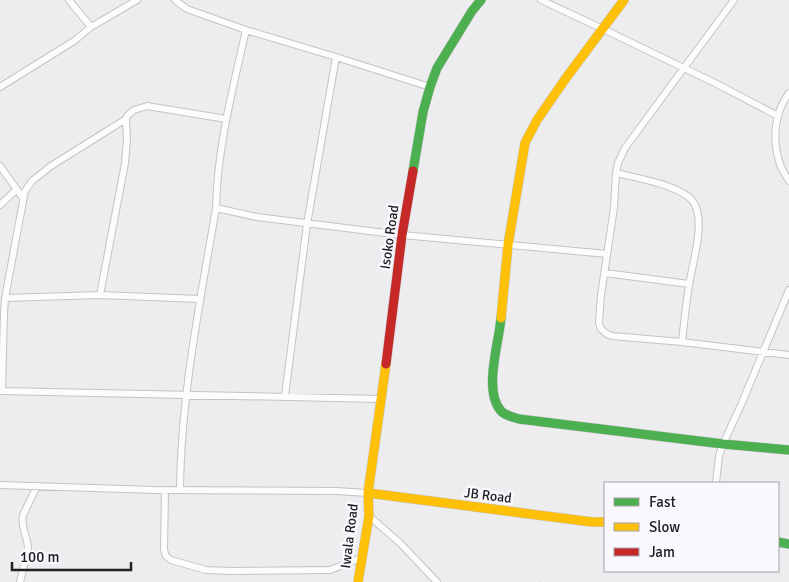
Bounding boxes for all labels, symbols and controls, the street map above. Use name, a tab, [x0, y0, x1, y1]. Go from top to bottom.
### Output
street label: Isoko Road	[377, 204, 402, 270]
legend	[604, 482, 779, 572]
street label: JB Road	[463, 484, 513, 507]
text: Fast	[649, 493, 676, 511]
street label: Iwala Road	[337, 503, 362, 570]
text: Slow	[649, 518, 680, 536]
scale bar	[12, 540, 131, 572]
text: Jam	[649, 543, 675, 561]
text: 100 m	[20, 548, 60, 566]

